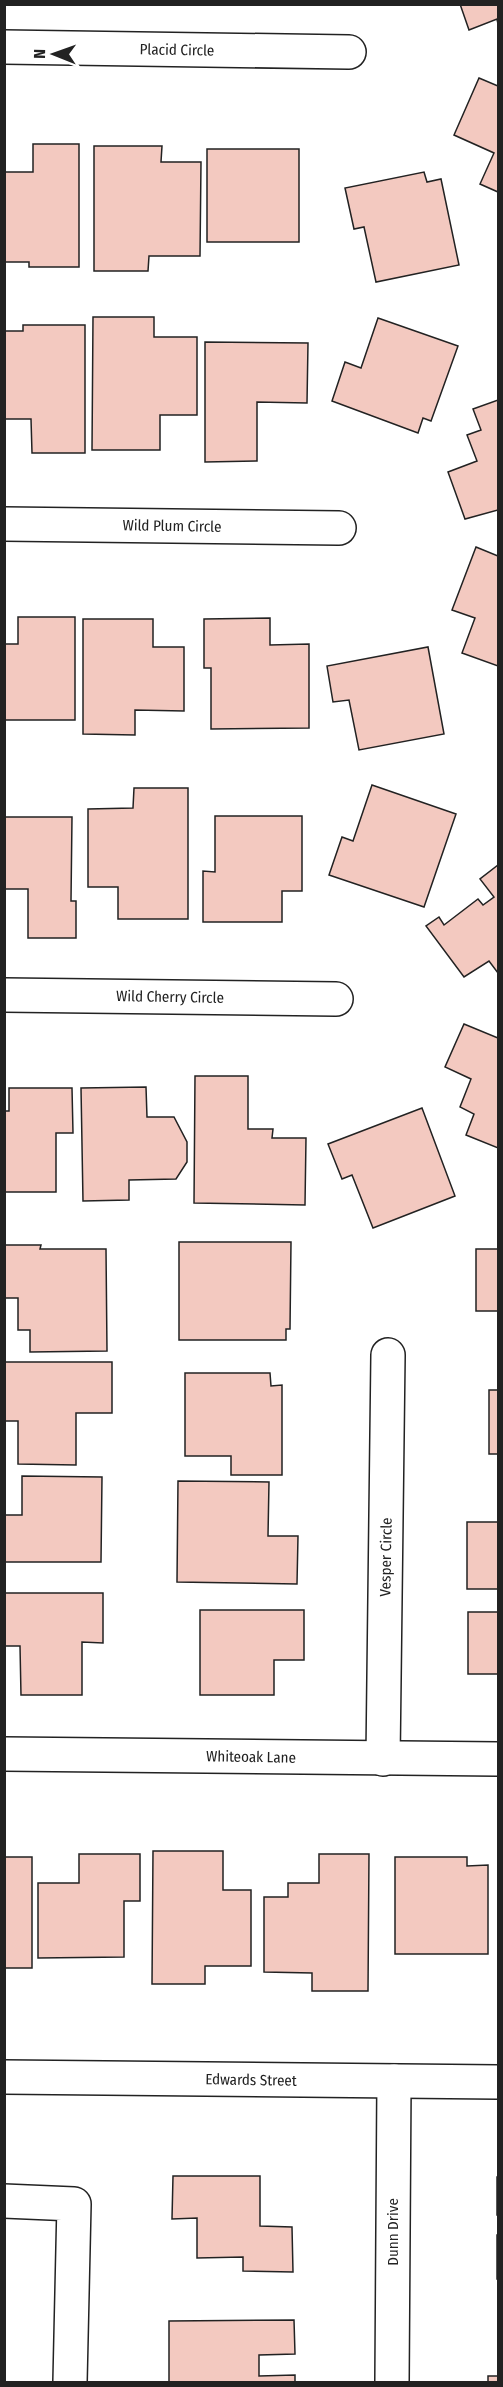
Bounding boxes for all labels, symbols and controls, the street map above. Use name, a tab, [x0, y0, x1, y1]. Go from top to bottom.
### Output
north arrow	[24, 24, 84, 84]
street label: Placid Circle	[140, 40, 214, 60]
text: N	[30, 49, 49, 59]
street label: Wild Plum Circle	[122, 516, 222, 536]
street label: Wild Cherry Circle	[116, 987, 224, 1007]
street label: Vesper Circle	[376, 1517, 396, 1597]
street label: Whiteoak Lane	[206, 1747, 296, 1767]
street label: Edwards Street	[205, 2070, 297, 2090]
street label: Dunn Drive	[384, 2198, 402, 2266]

